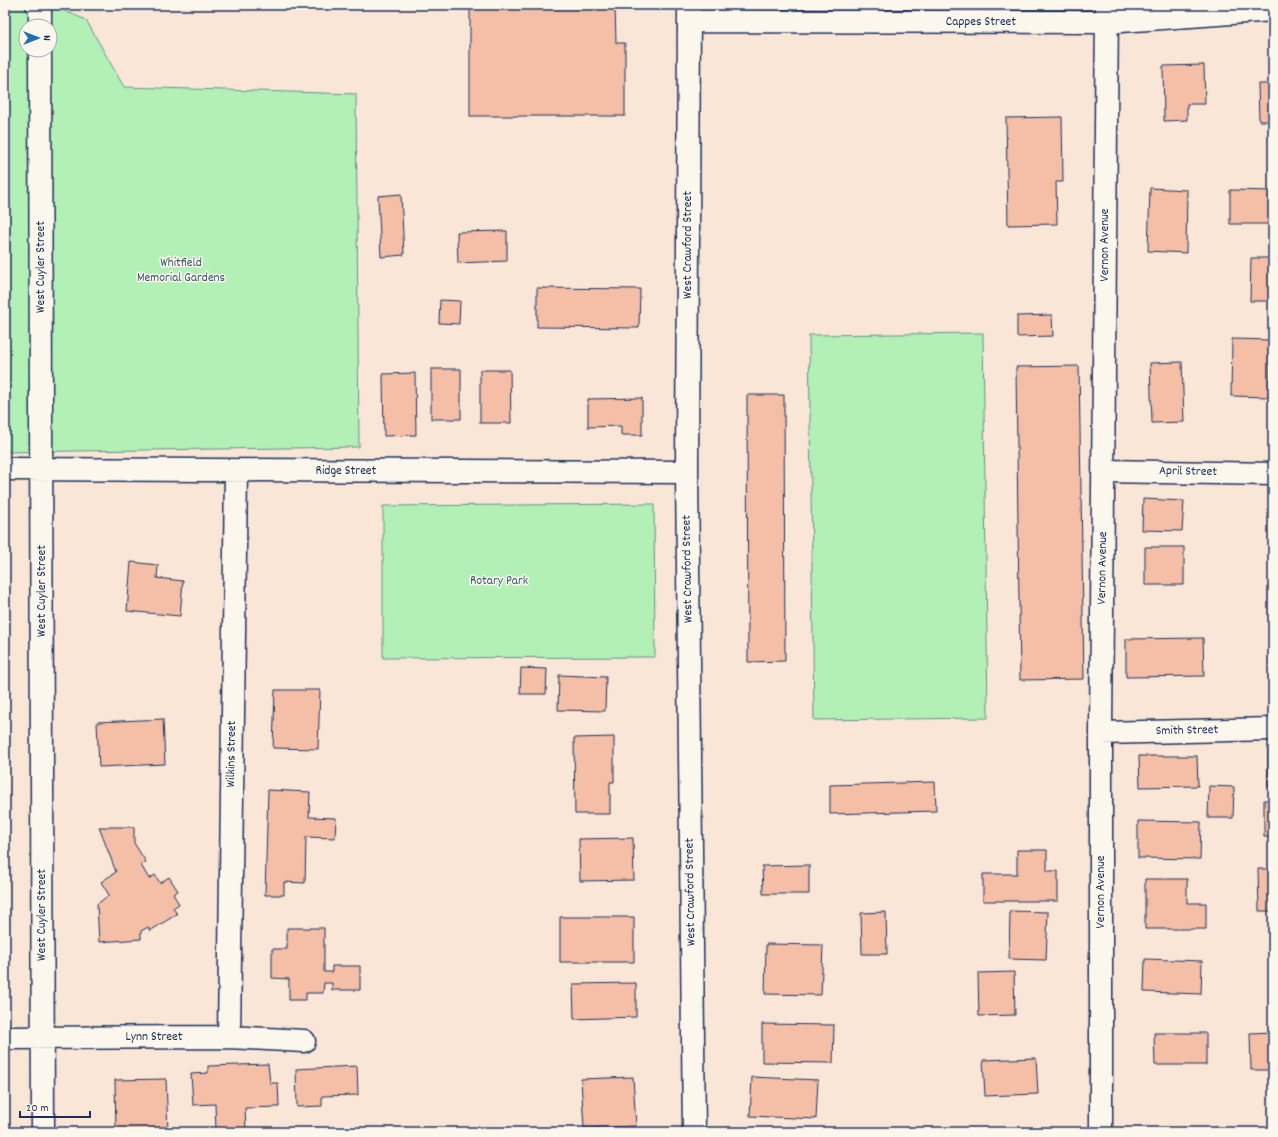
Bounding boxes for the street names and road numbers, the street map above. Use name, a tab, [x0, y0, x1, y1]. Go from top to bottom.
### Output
street label: Cappes Street	[946, 13, 1016, 32]
street label: West Crawford Street	[679, 191, 698, 299]
street label: Vernon Avenue	[1096, 208, 1115, 282]
street label: West Cuyler Street	[32, 221, 51, 313]
street label: Ridge Street	[316, 462, 377, 481]
street label: April Street	[1159, 462, 1217, 482]
street label: West Crawford Street	[678, 515, 698, 623]
street label: Vernon Avenue	[1093, 531, 1113, 605]
street label: West Cuyler Street	[33, 545, 52, 637]
street label: Wilkins Street	[222, 720, 242, 788]
street label: Smith Street	[1156, 721, 1219, 741]
street label: West Crawford Street	[681, 838, 701, 946]
street label: Vernon Avenue	[1092, 855, 1111, 929]
street label: West Cuyler Street	[33, 869, 52, 961]
street label: Lynn Street	[125, 1028, 183, 1047]

